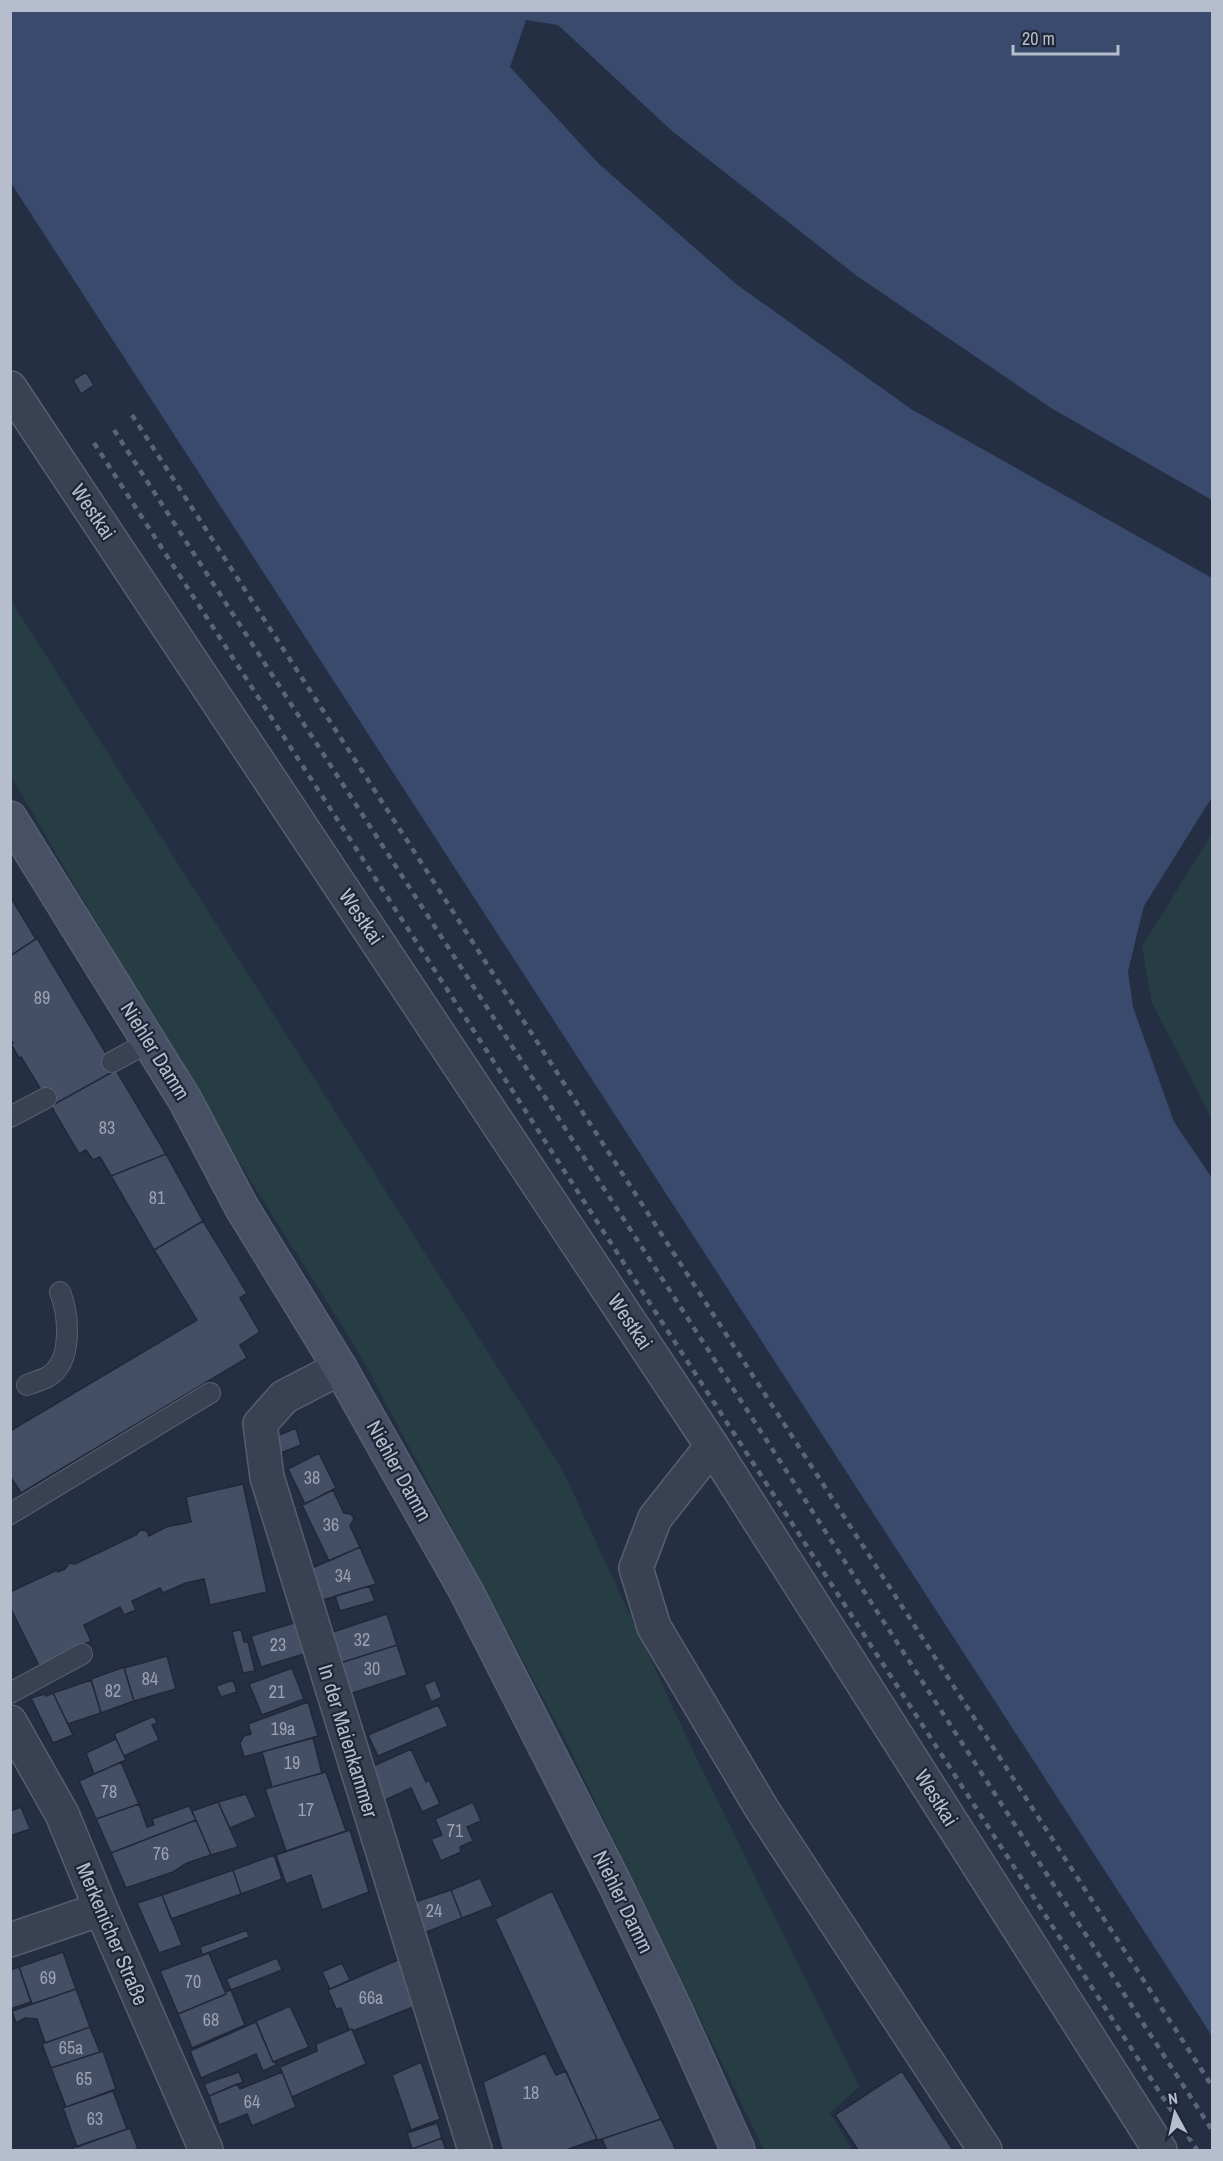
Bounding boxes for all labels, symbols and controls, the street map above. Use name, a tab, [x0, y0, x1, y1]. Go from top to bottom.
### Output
scale bar	[1013, 18, 1118, 56]
text: 20 m	[1022, 26, 1055, 51]
street label: Westkai	[64, 478, 123, 545]
street label: Westkai	[332, 883, 391, 950]
house number: 89	[34, 985, 50, 1010]
street label: Niehler Damm	[114, 996, 197, 1105]
house number: 83	[99, 1115, 115, 1140]
house number: 81	[149, 1185, 166, 1210]
street label: Westkai	[601, 1288, 660, 1355]
street label: Niehler Damm	[360, 1415, 439, 1526]
house number: 38	[304, 1465, 320, 1490]
house number: 36	[323, 1512, 339, 1537]
house number: 34	[335, 1563, 351, 1588]
house number: 32	[354, 1627, 370, 1652]
house number: 23	[270, 1632, 286, 1657]
house number: 30	[364, 1656, 380, 1681]
street label: In der Maienkammer	[311, 1661, 386, 1821]
house number: 84	[142, 1666, 158, 1691]
house number: 82	[105, 1678, 121, 1703]
house number: 21	[269, 1679, 286, 1704]
house number: 19a	[271, 1716, 295, 1741]
house number: 19	[284, 1750, 300, 1775]
street label: Westkai	[908, 1764, 965, 1832]
house number: 78	[101, 1779, 117, 1804]
house number: 17	[298, 1797, 314, 1822]
house number: 71	[447, 1818, 464, 1843]
house number: 76	[153, 1841, 169, 1866]
street label: Niehler Damm	[586, 1846, 661, 1958]
street label: Merkenicher Straße	[69, 1858, 156, 2010]
house number: 24	[426, 1898, 442, 1923]
house number: 69	[40, 1965, 56, 1990]
house number: 70	[185, 1969, 201, 1994]
house number: 66a	[359, 1985, 383, 2010]
house number: 68	[203, 2007, 219, 2032]
house number: 65a	[59, 2035, 83, 2060]
house number: 65	[76, 2066, 92, 2091]
house number: 18	[523, 2080, 539, 2105]
north arrow	[1145, 2083, 1205, 2143]
text: N	[1167, 2087, 1179, 2110]
house number: 64	[244, 2089, 260, 2114]
house number: 63	[87, 2106, 103, 2131]

